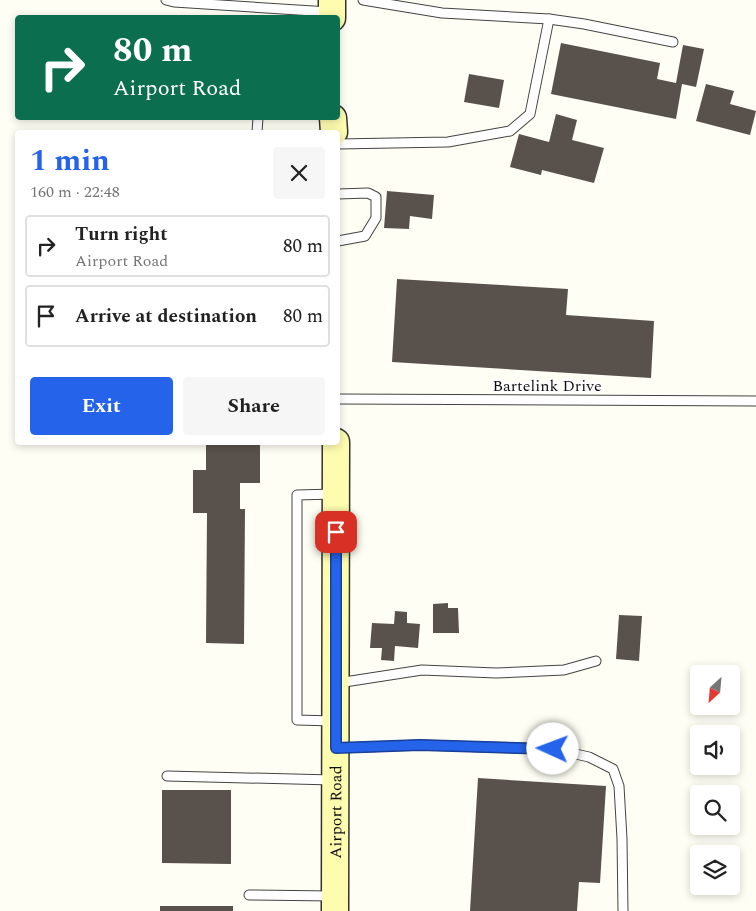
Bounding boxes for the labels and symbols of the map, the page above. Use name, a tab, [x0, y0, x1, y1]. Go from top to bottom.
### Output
street label: Bartelink Drive	[492, 374, 602, 398]
pin	[315, 511, 357, 553]
north arrow	[690, 665, 740, 715]
position arrow	[526, 722, 578, 774]
street label: Airport Road	[324, 765, 348, 859]

